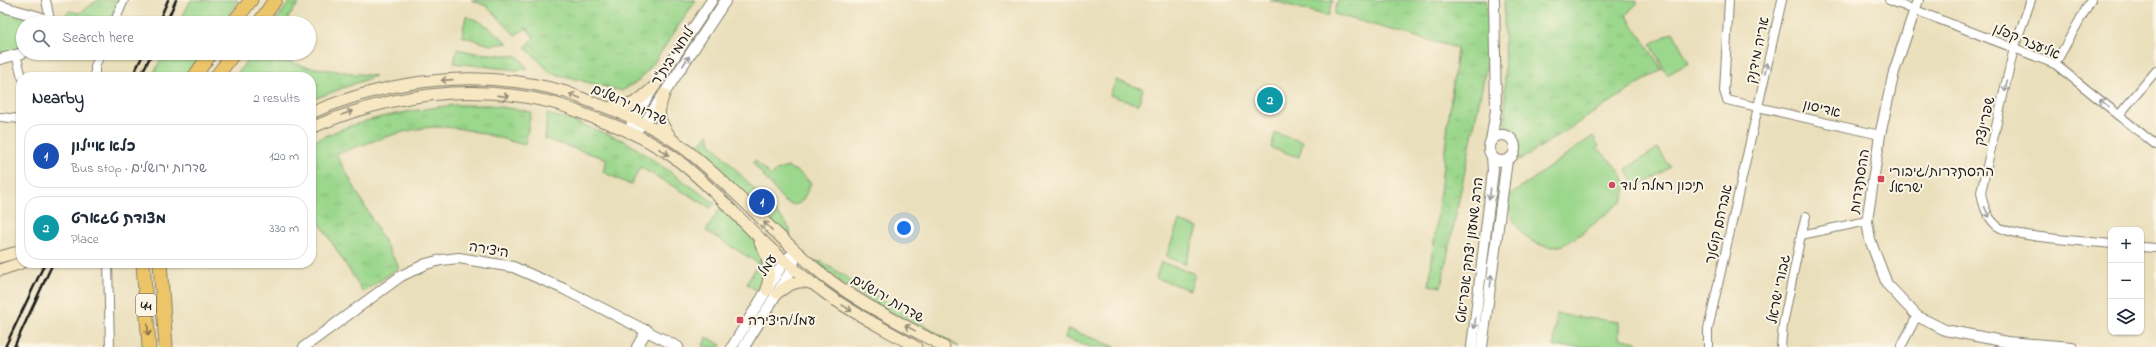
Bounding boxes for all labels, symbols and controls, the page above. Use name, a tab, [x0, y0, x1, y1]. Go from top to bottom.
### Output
street label: אריה מידנק	[1741, 15, 1776, 86]
search box	[16, 16, 316, 60]
street label: אליעזר קפלן	[1990, 19, 2063, 66]
street label: לוחמי בית"ר	[646, 23, 700, 90]
icon: search	[30, 27, 52, 49]
text: Search here	[62, 27, 134, 49]
one-way arrow	[682, 56, 690, 67]
one-way arrow	[1762, 62, 1770, 75]
one-way arrow	[441, 76, 454, 83]
street label: שדרות ירושלים	[588, 79, 671, 132]
one-way arrow	[2001, 79, 2009, 92]
pin: 2	[1257, 85, 1283, 115]
text: Nearby	[32, 86, 84, 111]
text: 2 results	[253, 89, 300, 108]
one-way arrow	[569, 91, 581, 99]
one-way arrow	[496, 92, 509, 99]
street label: אדיסון	[1801, 95, 1843, 124]
street label: שפרינצק	[1970, 95, 2001, 148]
one-way arrow	[2098, 98, 2109, 107]
one-way arrow	[341, 109, 353, 117]
text: כלא איילון	[71, 136, 135, 158]
text: 1	[44, 147, 48, 166]
text: 120 m	[269, 147, 299, 166]
street label: ההסתדרות	[1845, 147, 1876, 216]
one-way arrow	[658, 148, 670, 156]
text: Bus stop · שדרות ירושלים	[71, 159, 207, 178]
place label: ההסתדרות/גיבורי ישראל	[1889, 162, 1994, 199]
marker: ההסתדרות/גיבורי ישראל	[1876, 174, 1886, 184]
street label: הרב שמעון יצחק אפריאט	[1451, 176, 1490, 324]
place label: תיכון רמלה לוד	[1620, 176, 1704, 197]
marker: תיכון רמלה לוד	[1607, 180, 1617, 190]
street label: אברהם קוטנר	[1700, 182, 1739, 266]
pin: 1	[749, 187, 775, 217]
one-way arrow	[1486, 187, 1494, 200]
one-way arrow	[1984, 206, 1991, 218]
text: מצודת טגארט	[71, 208, 166, 230]
your location	[894, 218, 914, 238]
text: 2	[43, 219, 49, 238]
text: 330 m	[269, 219, 299, 238]
one-way arrow	[763, 221, 773, 231]
map controls	[2108, 227, 2144, 335]
button: +	[2108, 227, 2144, 263]
text: Place	[71, 230, 99, 249]
street label: היצירה	[467, 237, 511, 264]
street label: עמל	[753, 251, 783, 281]
street label: גבורי ישראל	[1762, 252, 1797, 326]
button: −	[2108, 263, 2144, 299]
street label: שדרות ירושלים	[847, 270, 928, 329]
one-way arrow	[1487, 274, 1495, 287]
road number: 44	[136, 294, 156, 316]
button: layers	[2108, 299, 2144, 335]
one-way arrow	[841, 305, 853, 313]
place label: עמל/היצירה	[748, 311, 816, 332]
marker: עמל/היצירה	[735, 315, 745, 325]
one-way arrow	[1471, 316, 1479, 329]
one-way arrow	[144, 323, 151, 336]
one-way arrow	[904, 323, 916, 331]

